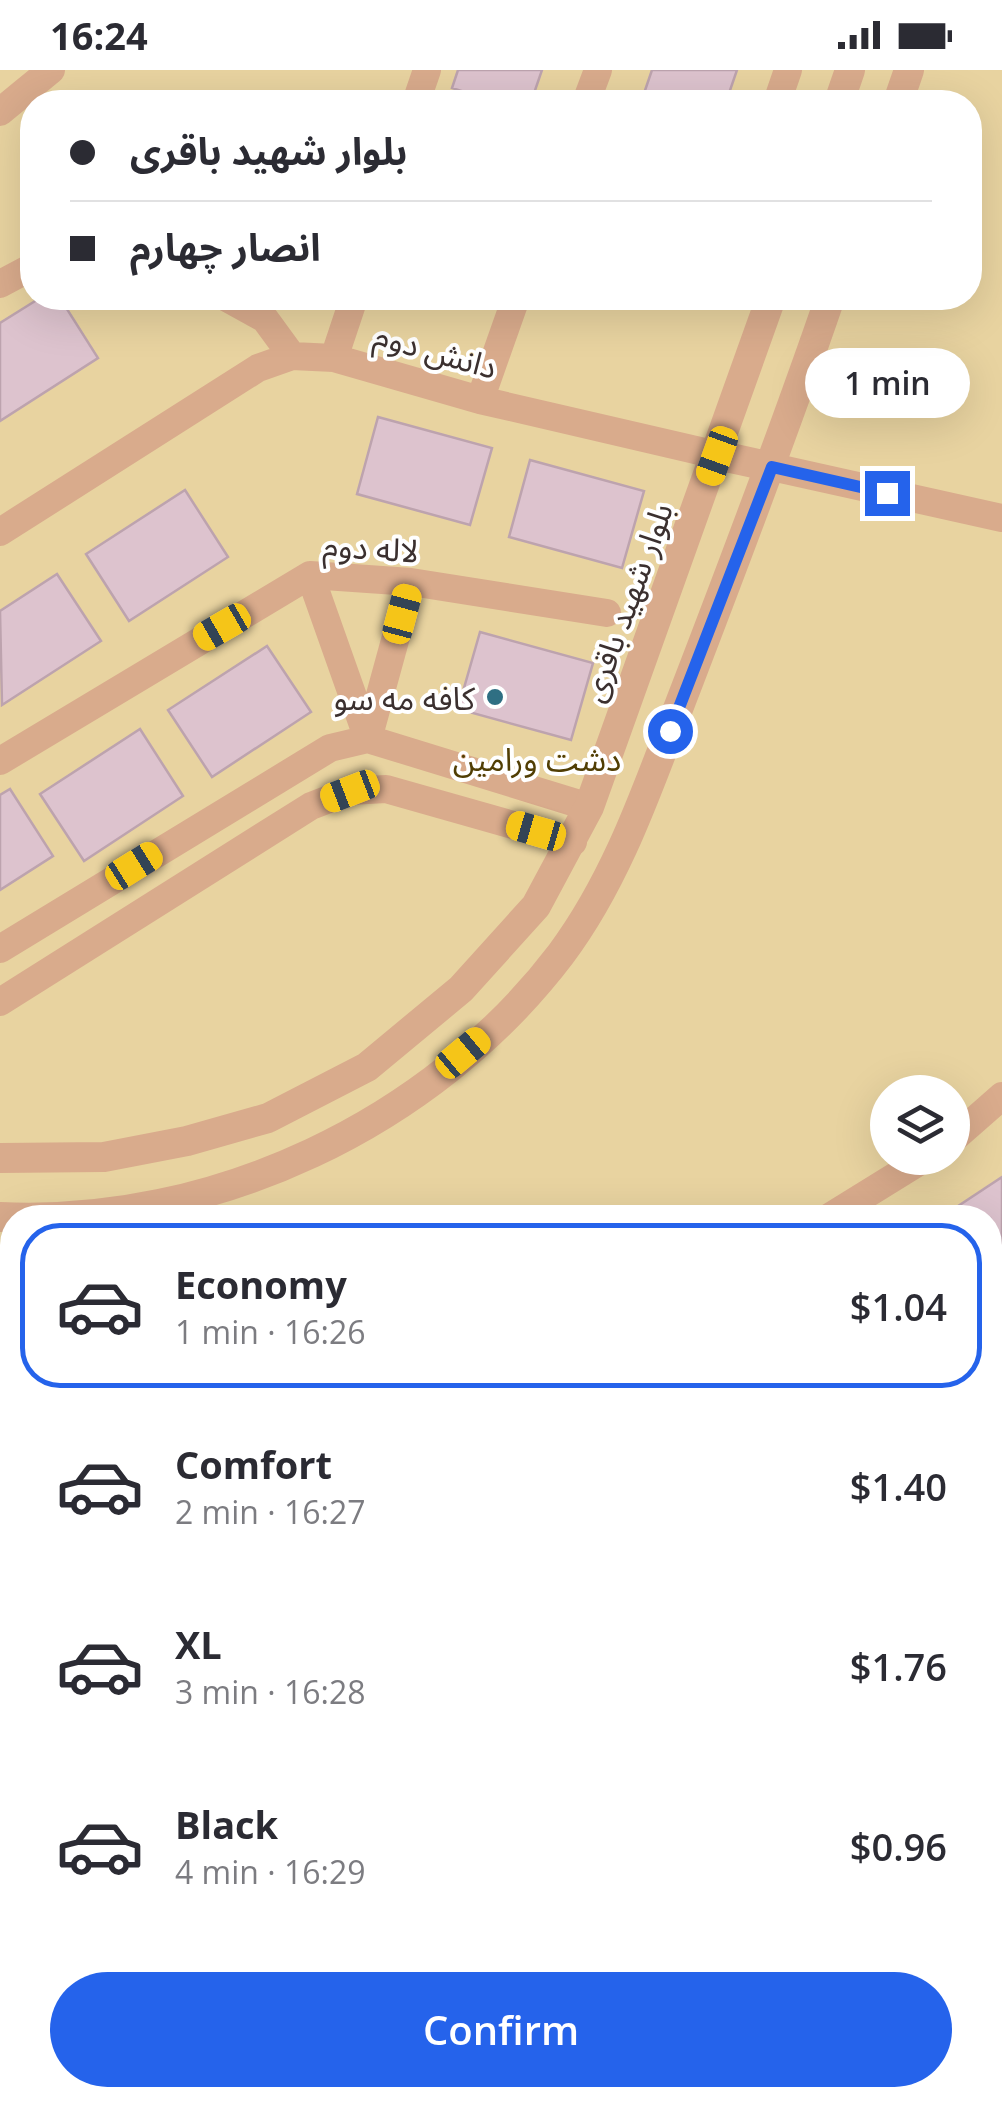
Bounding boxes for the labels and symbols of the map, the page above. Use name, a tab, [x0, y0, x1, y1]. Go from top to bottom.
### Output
street label: دانش دوم	[369, 312, 502, 392]
callout: 1 min	[804, 348, 970, 418]
car	[693, 423, 741, 489]
route end	[865, 471, 910, 516]
street label: بلوار شهید باقری	[570, 497, 682, 707]
street label: لاله دوم	[321, 522, 420, 576]
car	[380, 581, 424, 647]
car	[189, 599, 255, 655]
place label: کافه مه سو	[333, 676, 476, 719]
marker: کافه مه سو	[484, 686, 506, 708]
route start	[648, 709, 693, 754]
park label: دشت ورامین	[453, 737, 621, 780]
car	[317, 766, 383, 816]
car	[503, 808, 569, 854]
car	[101, 837, 167, 895]
car	[430, 1022, 496, 1084]

